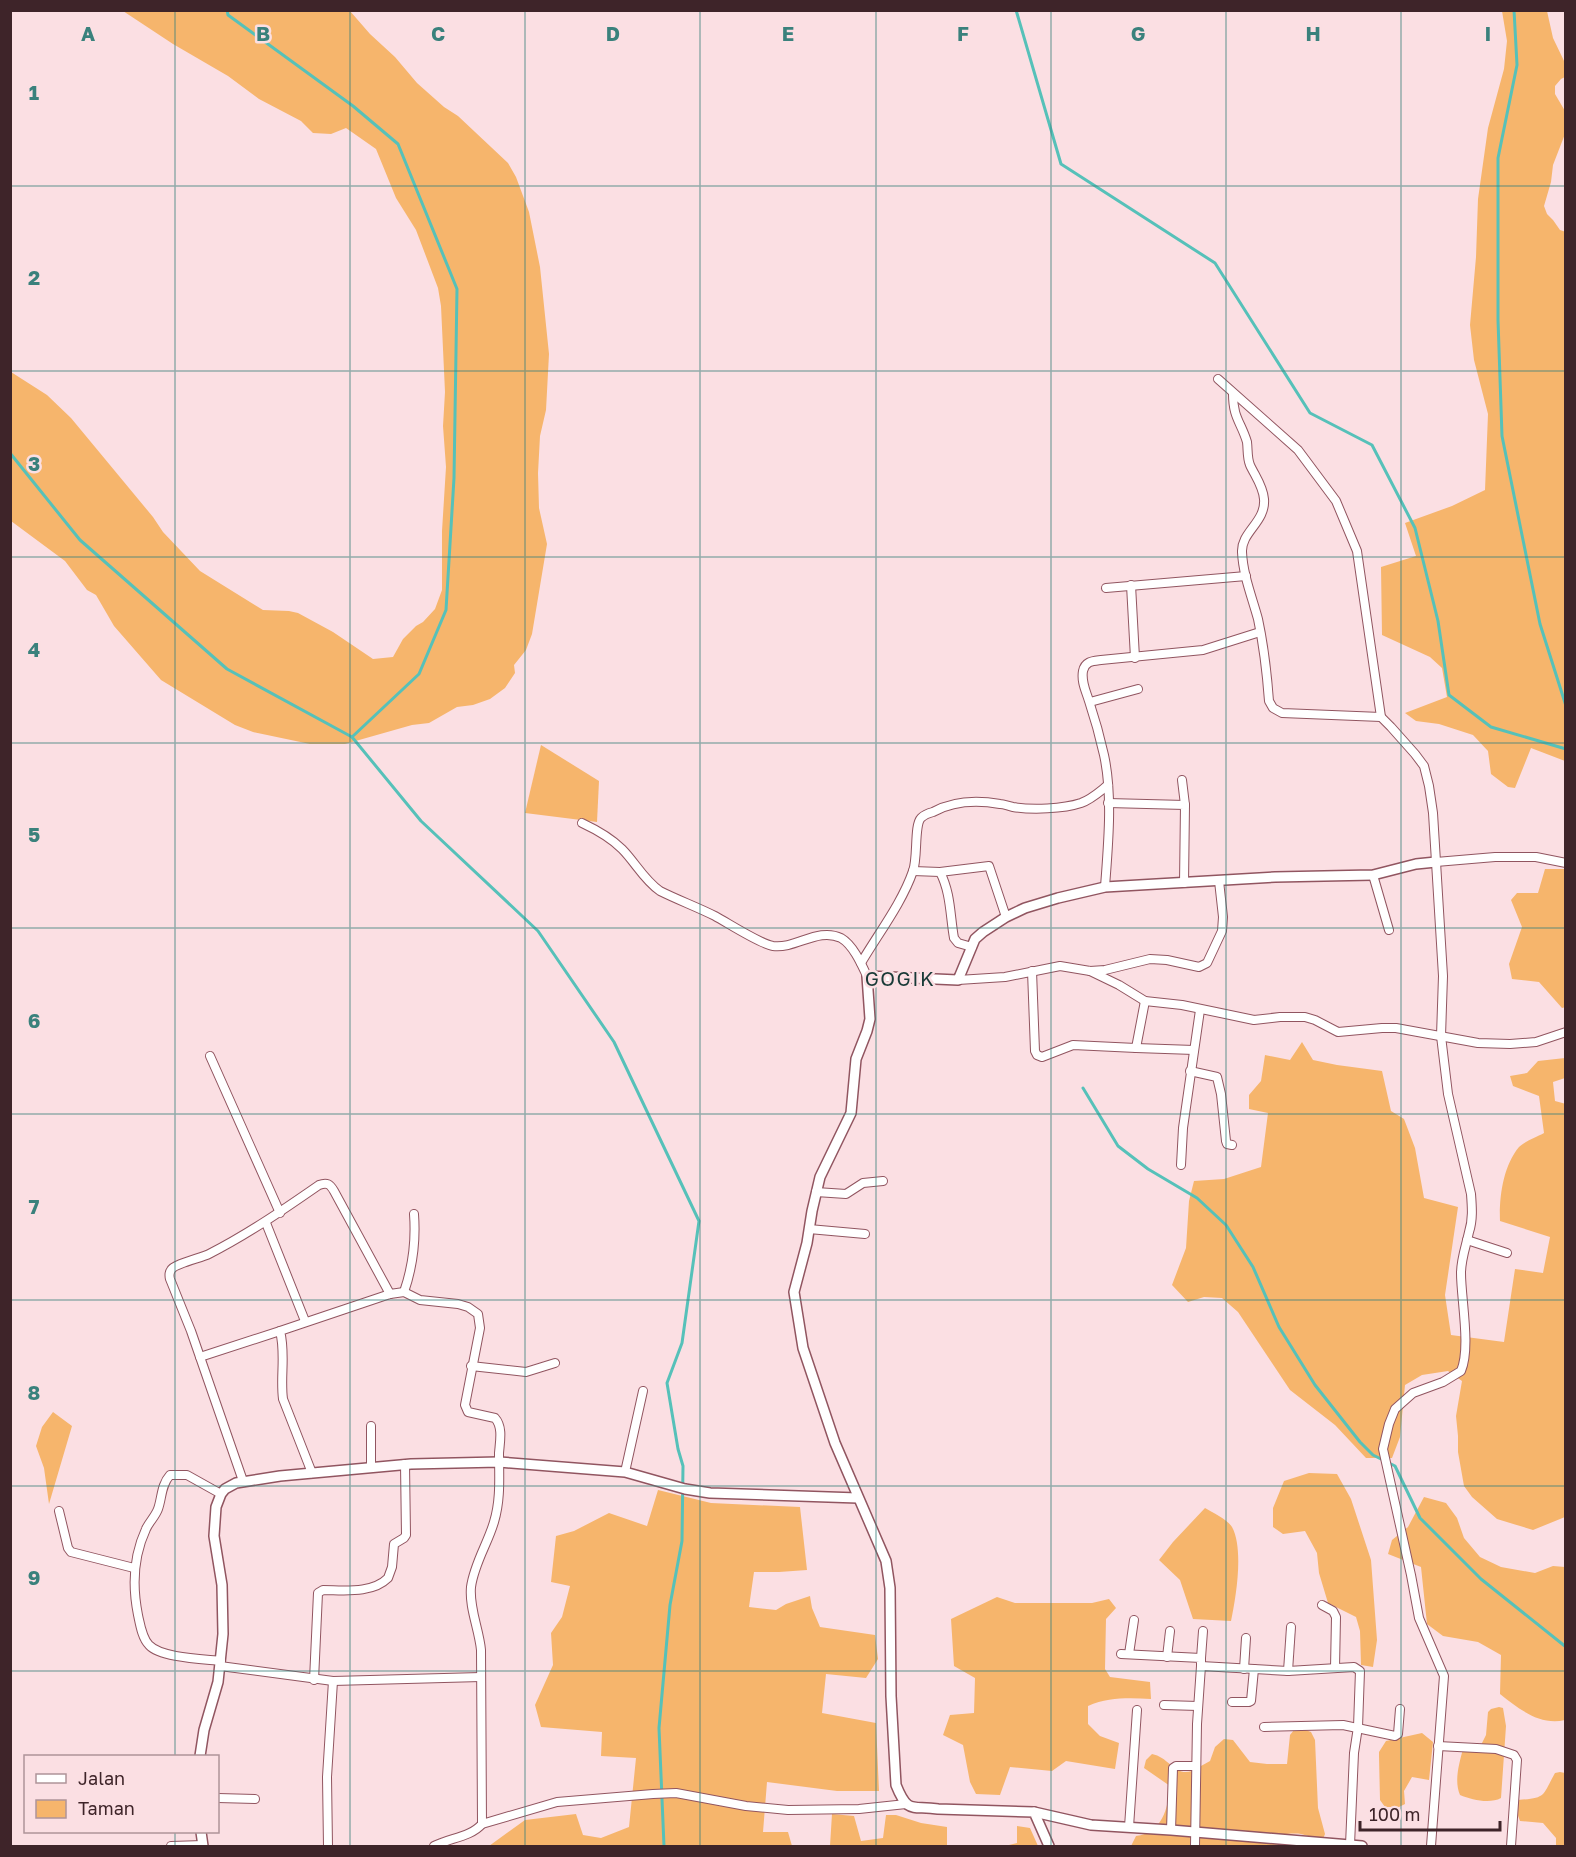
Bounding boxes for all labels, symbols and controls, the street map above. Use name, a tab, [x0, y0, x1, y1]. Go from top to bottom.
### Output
text: A	[81, 21, 95, 45]
text: B	[256, 21, 270, 45]
text: C	[431, 21, 445, 45]
text: D	[606, 21, 620, 45]
text: E	[782, 21, 794, 45]
text: F	[957, 21, 969, 45]
text: G	[1131, 21, 1145, 45]
text: H	[1305, 21, 1321, 45]
text: I	[1485, 21, 1491, 45]
text: 1	[29, 80, 39, 104]
text: 2	[28, 265, 40, 289]
text: 3	[28, 451, 40, 475]
text: 4	[28, 637, 40, 661]
text: 5	[28, 822, 40, 846]
district label: GOGIK	[865, 966, 935, 990]
text: 6	[28, 1008, 40, 1032]
text: 7	[29, 1194, 40, 1218]
text: 8	[28, 1380, 40, 1404]
text: 9	[28, 1565, 40, 1589]
legend	[24, 1755, 219, 1833]
text: Jalan	[78, 1767, 125, 1789]
scale bar	[1360, 1794, 1500, 1832]
text: Taman	[78, 1797, 135, 1819]
text: 100 m	[1369, 1803, 1420, 1825]

